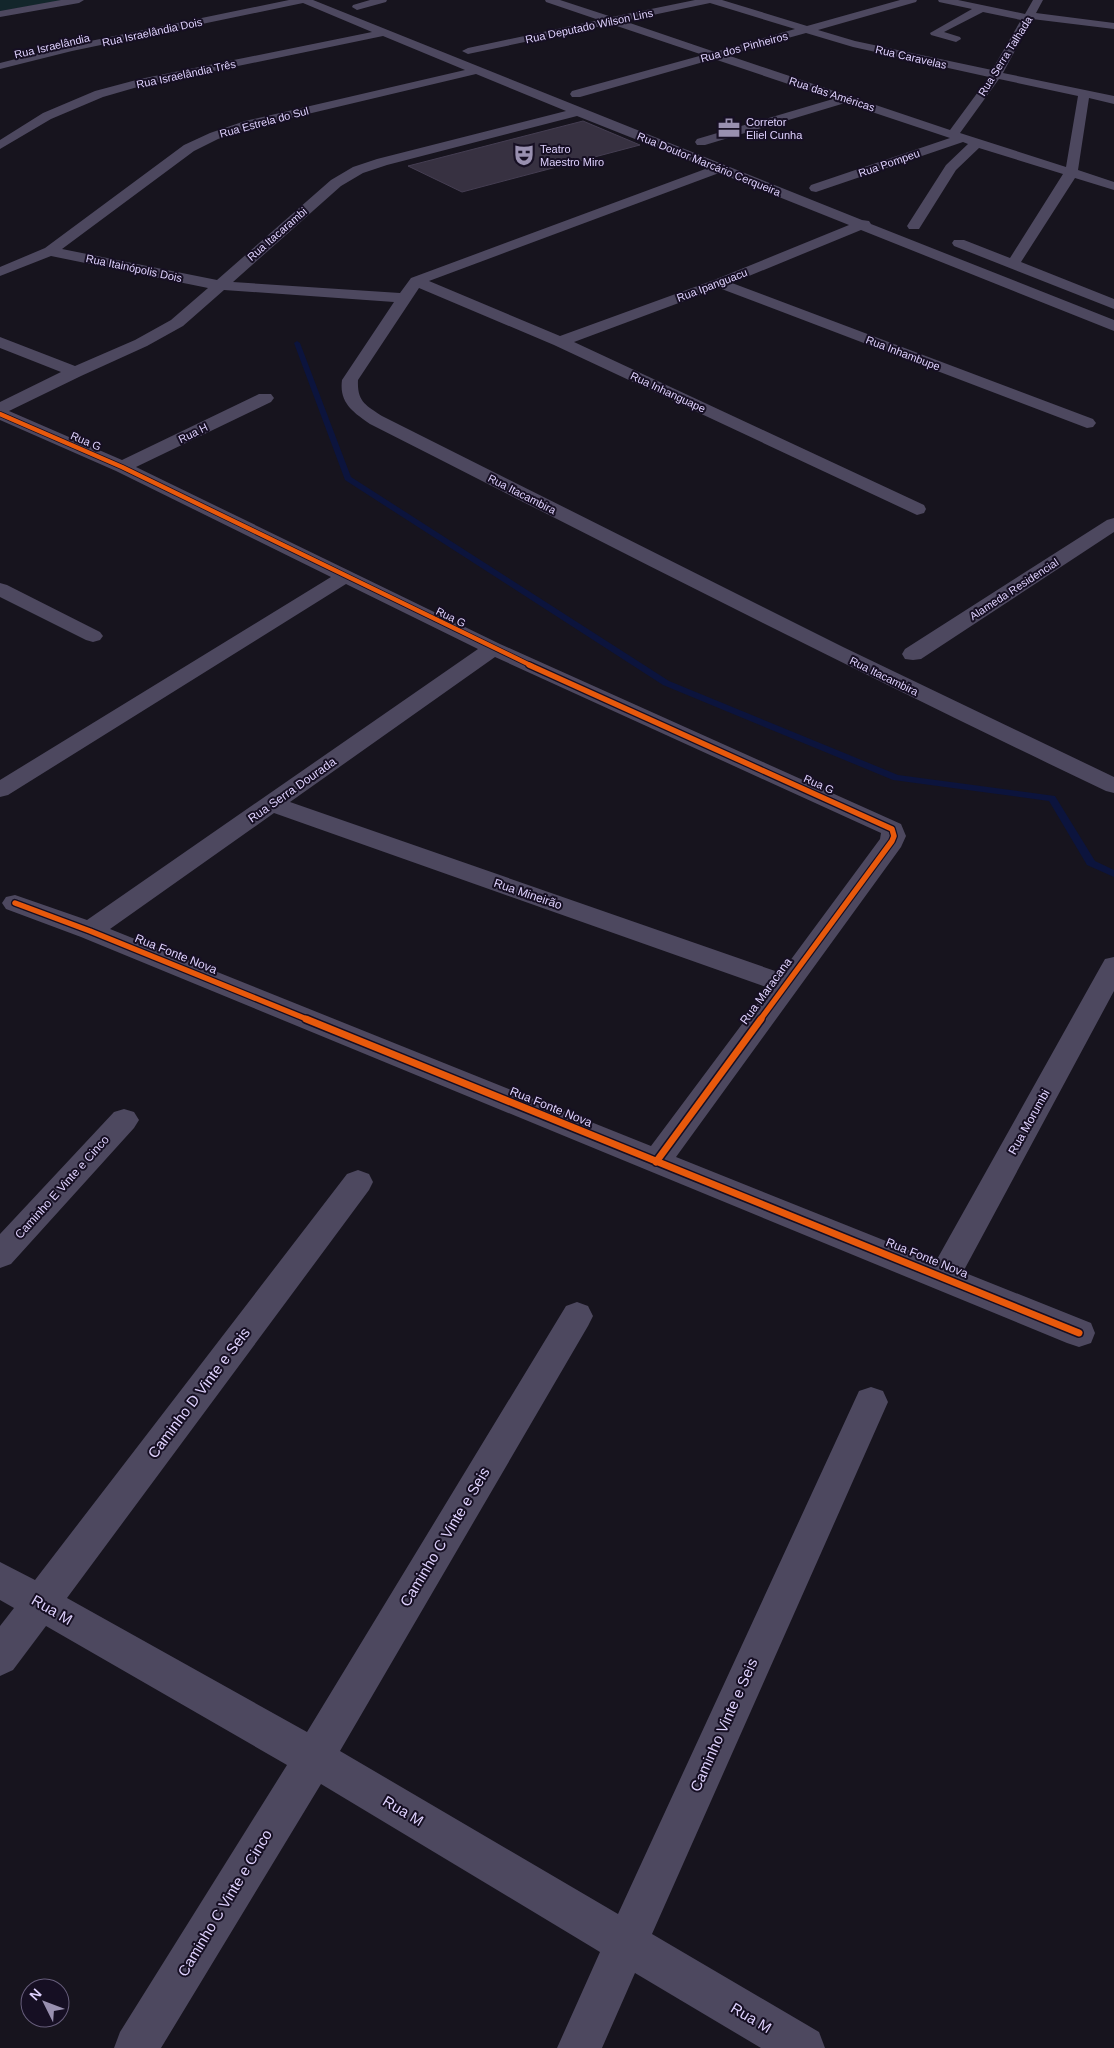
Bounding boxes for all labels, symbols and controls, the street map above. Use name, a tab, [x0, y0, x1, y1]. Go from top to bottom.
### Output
street label: Rua Deputado Wilson Lins	[524, 6, 654, 45]
street label: Rua Serra Talhada	[976, 13, 1035, 98]
street label: Rua Israelândia Dois	[101, 15, 204, 48]
street label: Rua dos Pinheiros	[699, 29, 789, 64]
street label: Rua Israelândia	[13, 31, 92, 61]
street label: Rua Caravelas	[874, 43, 948, 71]
street label: Rua Israelândia Três	[135, 57, 237, 90]
street label: Rua das Américas	[788, 75, 877, 114]
street label: Rua Estrela do Sul	[218, 104, 310, 140]
office icon: Corretor Eliel Cunha	[716, 115, 742, 141]
place label: Corretor Eliel Cunha	[746, 116, 803, 141]
street label: Rua Doutor Marcário Cerqueira	[636, 130, 783, 199]
theatre icon: Teatro Maestro Miro	[511, 142, 537, 168]
place label: Teatro Maestro Miro	[540, 143, 604, 168]
street label: Rua Pompeu	[857, 147, 921, 179]
street label: Rua Itacarambi	[245, 205, 309, 263]
street label: Rua Itainópolis Dois	[85, 252, 184, 284]
street label: Rua Ipanguacu	[675, 266, 749, 304]
street label: Rua Inhambupe	[864, 333, 942, 373]
street label: Rua Inhanguape	[629, 369, 707, 415]
street label: Rua H	[176, 421, 210, 445]
street label: Rua G	[69, 429, 103, 453]
street label: Rua Itacambira	[486, 472, 559, 517]
street label: Alameda Residencial	[967, 556, 1061, 622]
street label: Rua G	[434, 605, 468, 629]
street label: Rua Itacambira	[848, 654, 921, 698]
street label: Rua Serra Dourada	[245, 754, 339, 826]
street label: Rua G	[802, 772, 836, 796]
street label: Rua Mineirão	[492, 876, 564, 912]
street label: Rua Fonte Nova	[133, 931, 219, 977]
street label: Rua Maracana	[737, 955, 795, 1027]
street label: Rua Fonte Nova	[508, 1084, 594, 1130]
street label: Rua Morumbi	[1005, 1087, 1053, 1157]
street label: Caminho E Vinte e Cinco	[12, 1132, 112, 1241]
street label: Rua Fonte Nova	[884, 1235, 970, 1281]
street label: Caminho D Vinte e Seis	[144, 1324, 253, 1461]
street label: Caminho C Vinte e Seis	[396, 1464, 493, 1609]
street label: Rua M	[29, 1591, 76, 1628]
street label: Caminho Vinte e Seis	[686, 1656, 761, 1794]
street label: Rua M	[380, 1792, 427, 1829]
street label: Caminho C Vinte e Cinco	[174, 1826, 275, 1979]
north arrow	[20, 1978, 70, 2028]
text: N	[26, 1985, 45, 2003]
street label: Rua M	[728, 1999, 775, 2036]

